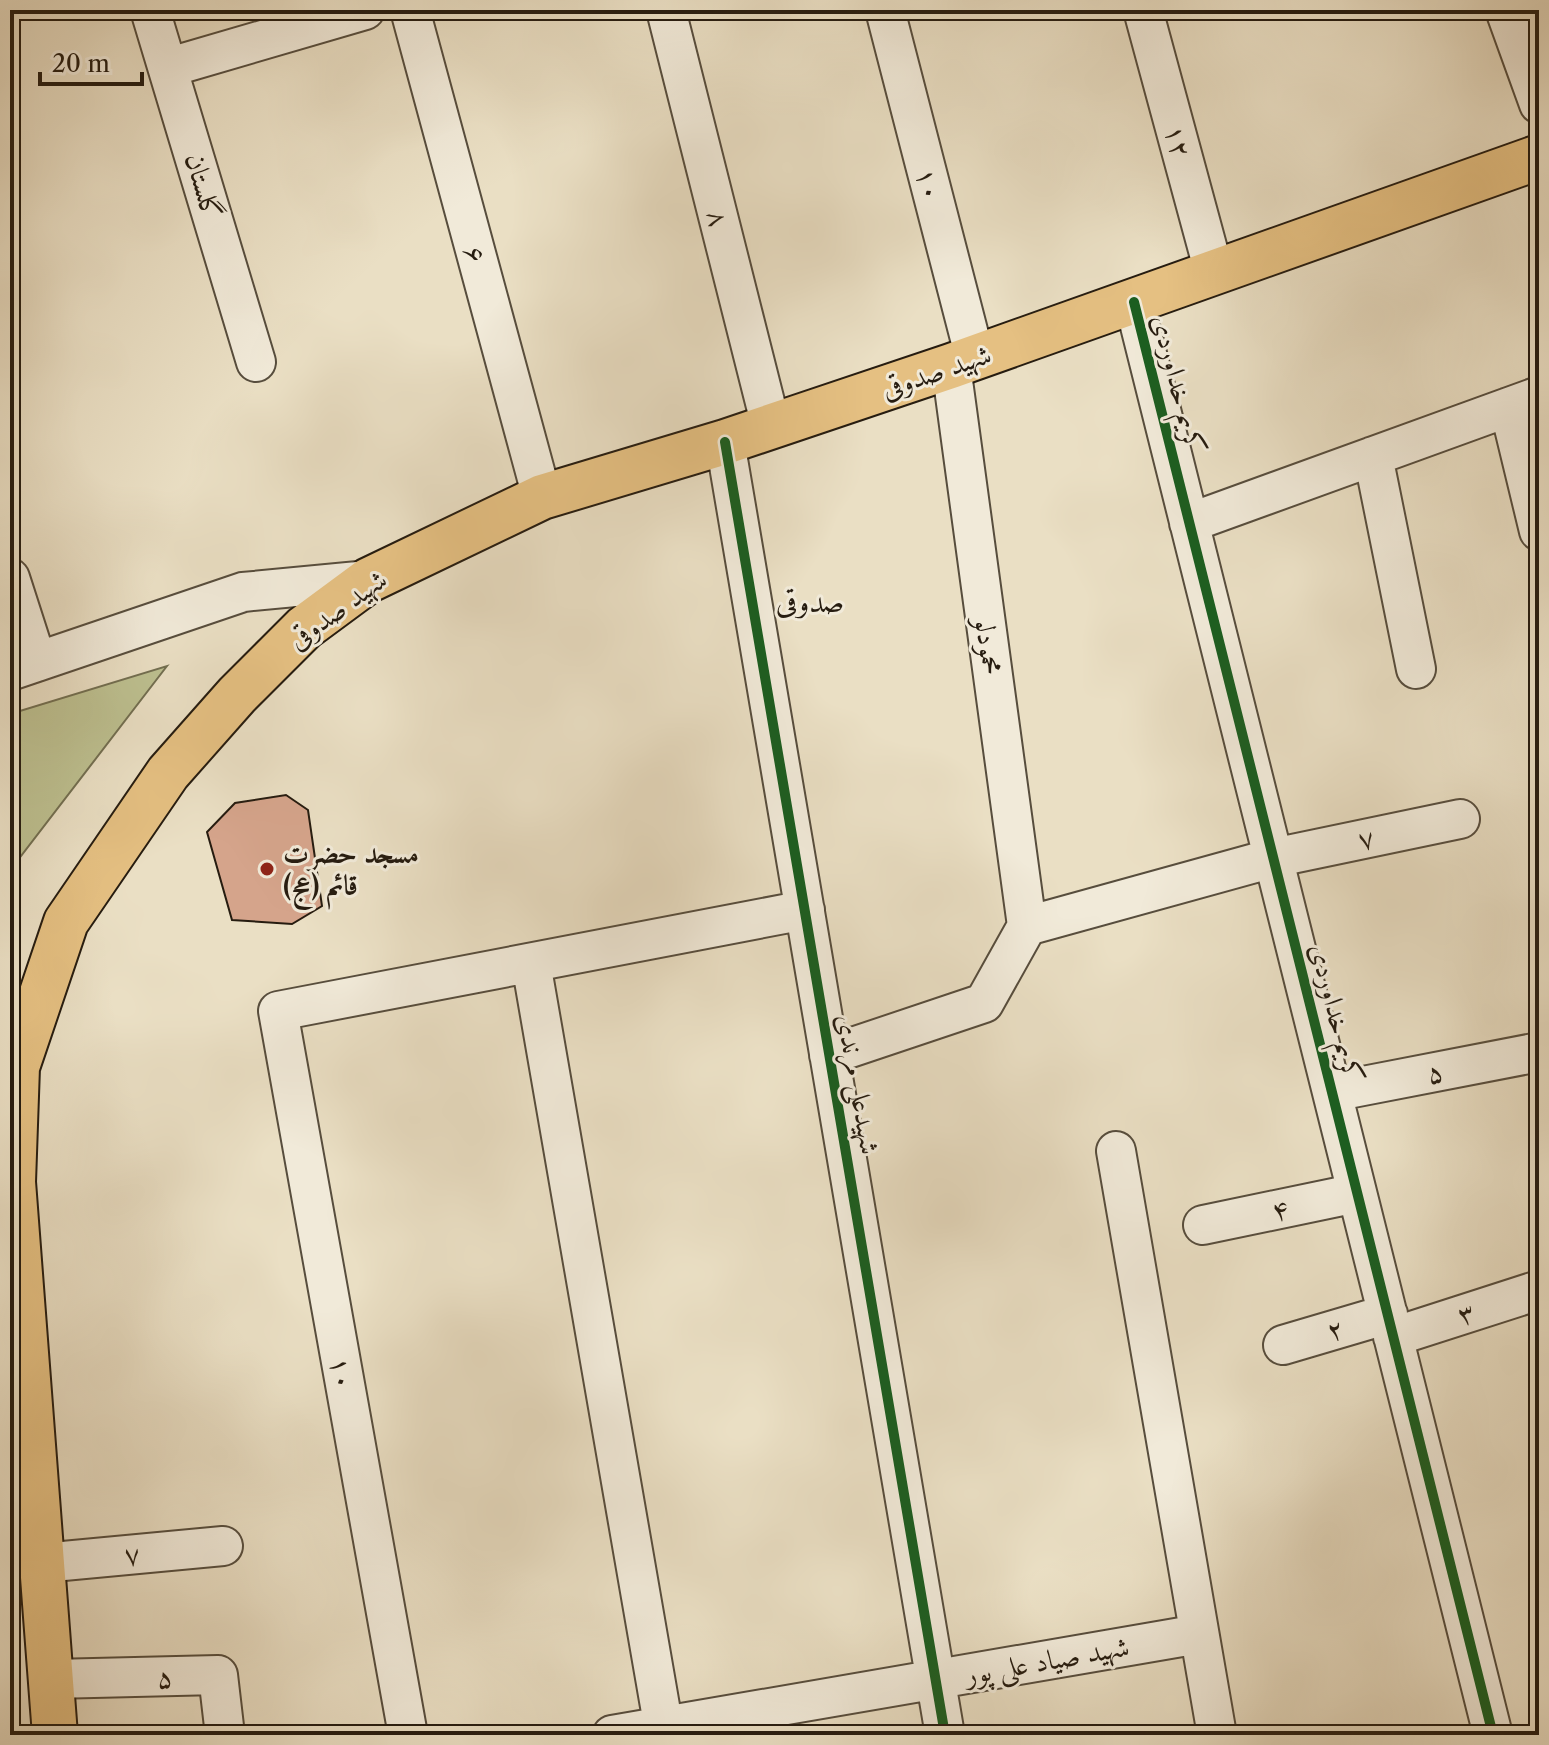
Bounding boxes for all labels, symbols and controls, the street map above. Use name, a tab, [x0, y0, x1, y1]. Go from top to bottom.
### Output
scale bar	[40, 36, 142, 86]
text: 20 m	[52, 49, 110, 78]
street label: ۱۲	[1158, 121, 1200, 161]
street label: گلستان	[178, 149, 230, 223]
street label: ۱۰	[909, 164, 951, 204]
street label: ۸	[701, 206, 737, 230]
street label: ۶	[457, 242, 495, 266]
street label: کریم خداوردی	[1137, 311, 1213, 459]
street label: شهید صدوقی	[877, 336, 996, 408]
street label: شهید صدوقی	[281, 562, 394, 658]
district label: صدوقی	[776, 583, 844, 620]
street label: محمودلو	[967, 612, 1010, 677]
street label: ۷	[1354, 820, 1378, 856]
place label: مسجد حضرت قائم (عج)	[283, 836, 419, 910]
marker: مسجد حضرت قائم (عج)	[258, 860, 276, 878]
street label: کریم خداوردی	[1295, 940, 1371, 1088]
street label: شهیدعلی مرندی	[826, 1011, 888, 1158]
street label: ۵	[1424, 1054, 1446, 1090]
street label: ۴	[1268, 1191, 1292, 1227]
street label: ۳	[1453, 1294, 1479, 1332]
street label: ۲	[1322, 1310, 1348, 1348]
street label: ۱۰	[323, 1354, 363, 1392]
street label: ۷	[122, 1536, 142, 1572]
street label: شهید صیاد علی پور	[959, 1629, 1132, 1696]
street label: ۵	[157, 1660, 173, 1694]

